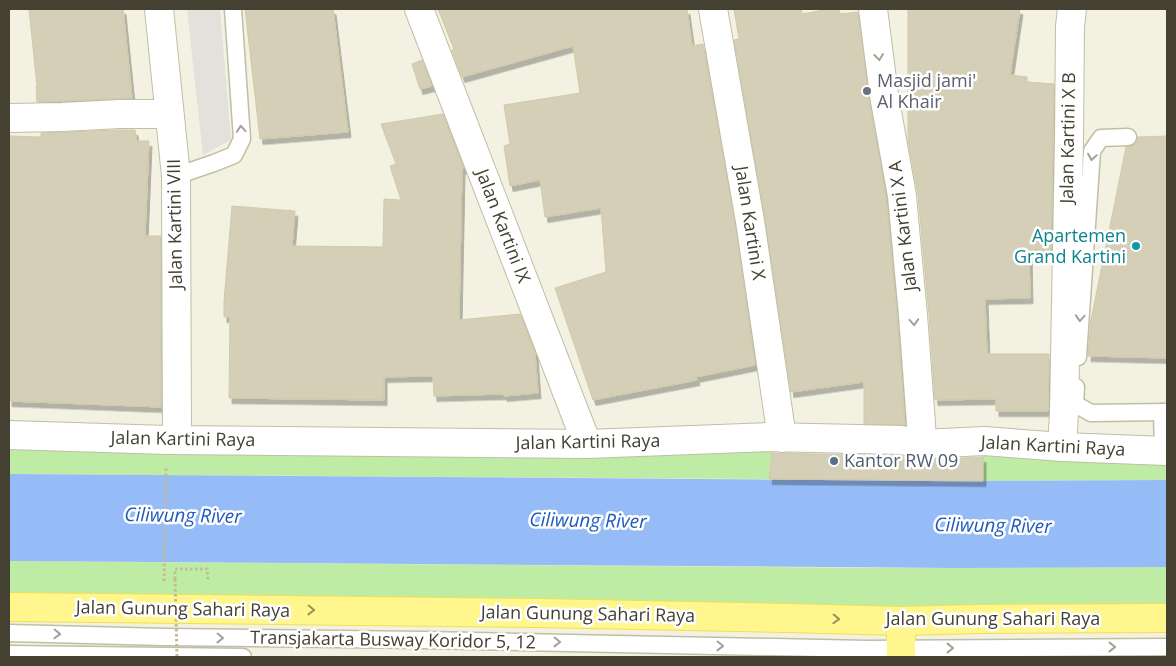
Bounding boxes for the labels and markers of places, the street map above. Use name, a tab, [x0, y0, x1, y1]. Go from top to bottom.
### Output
place label: Masjid jami' Al Khair	[877, 68, 976, 113]
marker: Masjid jami' Al Khair	[861, 85, 873, 97]
place label: Apartemen Grand Kartini	[1014, 223, 1126, 268]
marker: Apartemen Grand Kartini	[1130, 240, 1142, 252]
place label: Kantor RW 09	[844, 448, 958, 472]
marker: Kantor RW 09	[828, 455, 840, 467]

